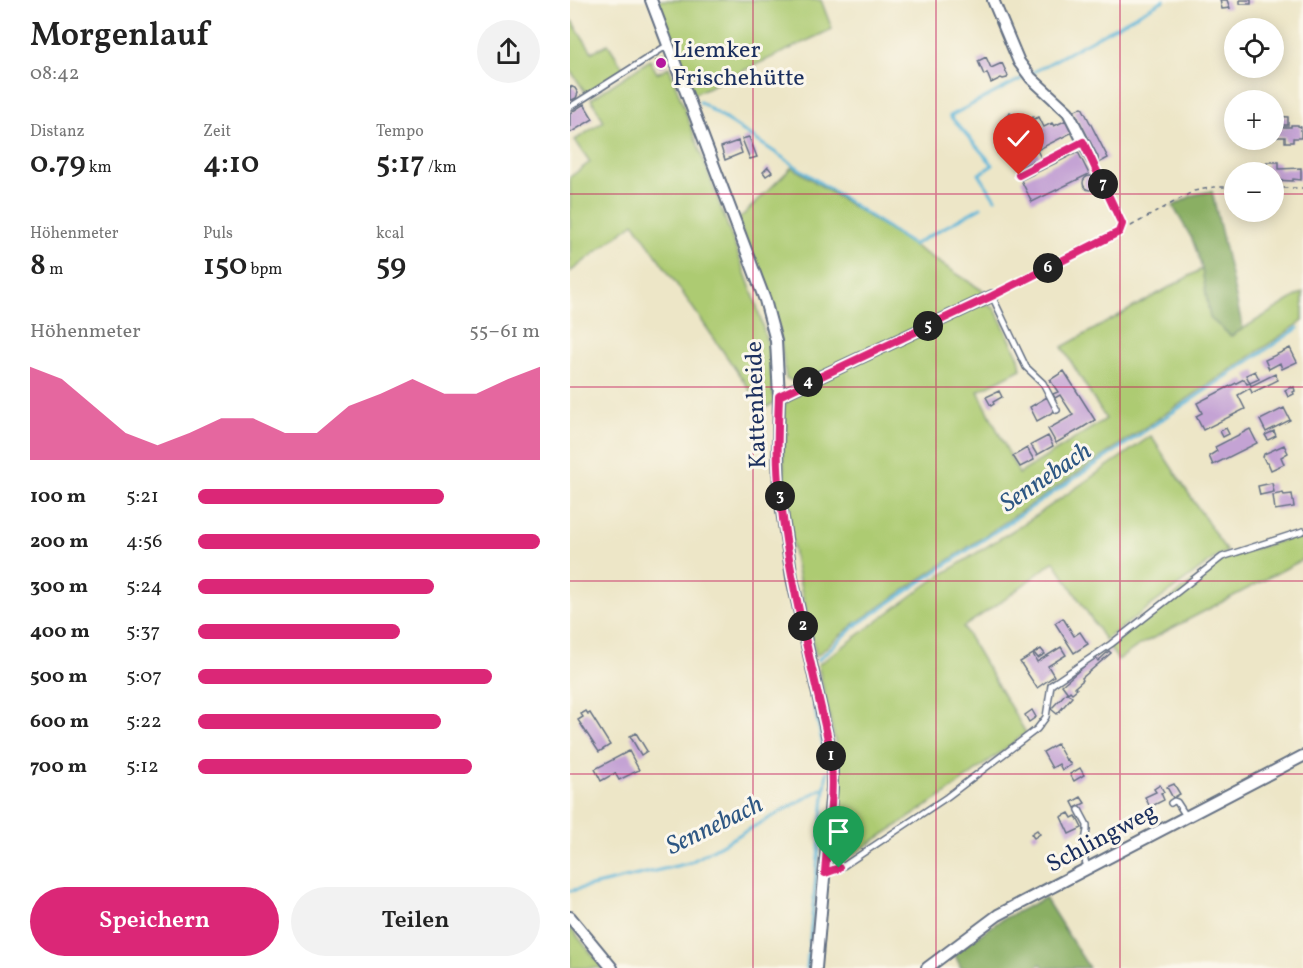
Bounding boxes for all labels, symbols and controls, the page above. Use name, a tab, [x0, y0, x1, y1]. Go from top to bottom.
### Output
text: Morgenlauf	[30, 14, 209, 60]
map controls	[1224, 18, 1284, 222]
button: locate	[1224, 18, 1284, 78]
button: share	[477, 20, 540, 83]
place label: Liemker Frischehütte	[673, 34, 805, 96]
marker: Liemker Frischehütte	[654, 56, 668, 70]
text: 08:42	[30, 60, 80, 88]
button: +	[1224, 90, 1284, 150]
pin	[993, 113, 1044, 175]
text: Distanz	[30, 121, 85, 143]
text: Zeit	[203, 121, 231, 143]
text: Tempo	[376, 121, 424, 143]
icon: check	[1002, 122, 1035, 155]
text: 0.79	[30, 143, 86, 185]
text: 4:10	[203, 143, 259, 185]
text: 5:17	[376, 143, 425, 185]
text: km	[86, 157, 112, 179]
text: /km	[425, 157, 457, 179]
button: −	[1224, 162, 1284, 222]
pin: 7	[1088, 169, 1118, 199]
text: 7	[1099, 173, 1107, 195]
text: Höhenmeter	[30, 223, 119, 245]
text: Puls	[203, 223, 233, 245]
text: kcal	[376, 223, 404, 245]
text: 8	[30, 245, 46, 287]
text: 150	[203, 245, 247, 287]
text: 59	[376, 245, 406, 287]
pin: 6	[1033, 253, 1063, 283]
text: 6	[1044, 257, 1052, 279]
text: m	[46, 259, 63, 281]
text: bpm	[247, 259, 283, 281]
pin: 5	[913, 311, 943, 341]
text: 5	[924, 315, 932, 337]
text: Höhenmeter	[30, 318, 141, 346]
text: 55–61 m	[469, 318, 540, 346]
street label: Kattenheide	[738, 340, 776, 469]
pin: 4	[793, 367, 823, 397]
text: 4	[803, 371, 813, 393]
water label: Sennebach	[993, 434, 1099, 522]
pin: 3	[765, 481, 795, 511]
text: 100 m	[30, 483, 86, 511]
text: 5:21	[126, 483, 159, 511]
text: 3	[776, 485, 784, 507]
text: 200 m	[30, 528, 88, 556]
text: 4:56	[126, 528, 162, 556]
text: 300 m	[30, 573, 88, 601]
text: 5:24	[126, 573, 162, 601]
pin: 2	[788, 611, 818, 641]
text: 2	[799, 615, 807, 637]
text: 400 m	[30, 618, 90, 646]
text: 5:37	[126, 618, 160, 646]
text: 500 m	[30, 663, 88, 691]
text: 5:07	[126, 663, 162, 691]
text: 600 m	[30, 708, 89, 736]
text: 5:22	[126, 708, 162, 736]
pin: 1	[816, 741, 846, 771]
text: 1	[828, 745, 834, 767]
text: 700 m	[30, 753, 87, 781]
text: 5:12	[126, 753, 159, 781]
water label: Sennebach	[660, 787, 769, 865]
street label: Schlingweg	[1041, 795, 1163, 882]
pin	[813, 806, 864, 868]
icon: arrive	[822, 815, 855, 848]
button: Speichern	[30, 887, 279, 956]
button: Teilen	[291, 887, 540, 956]

